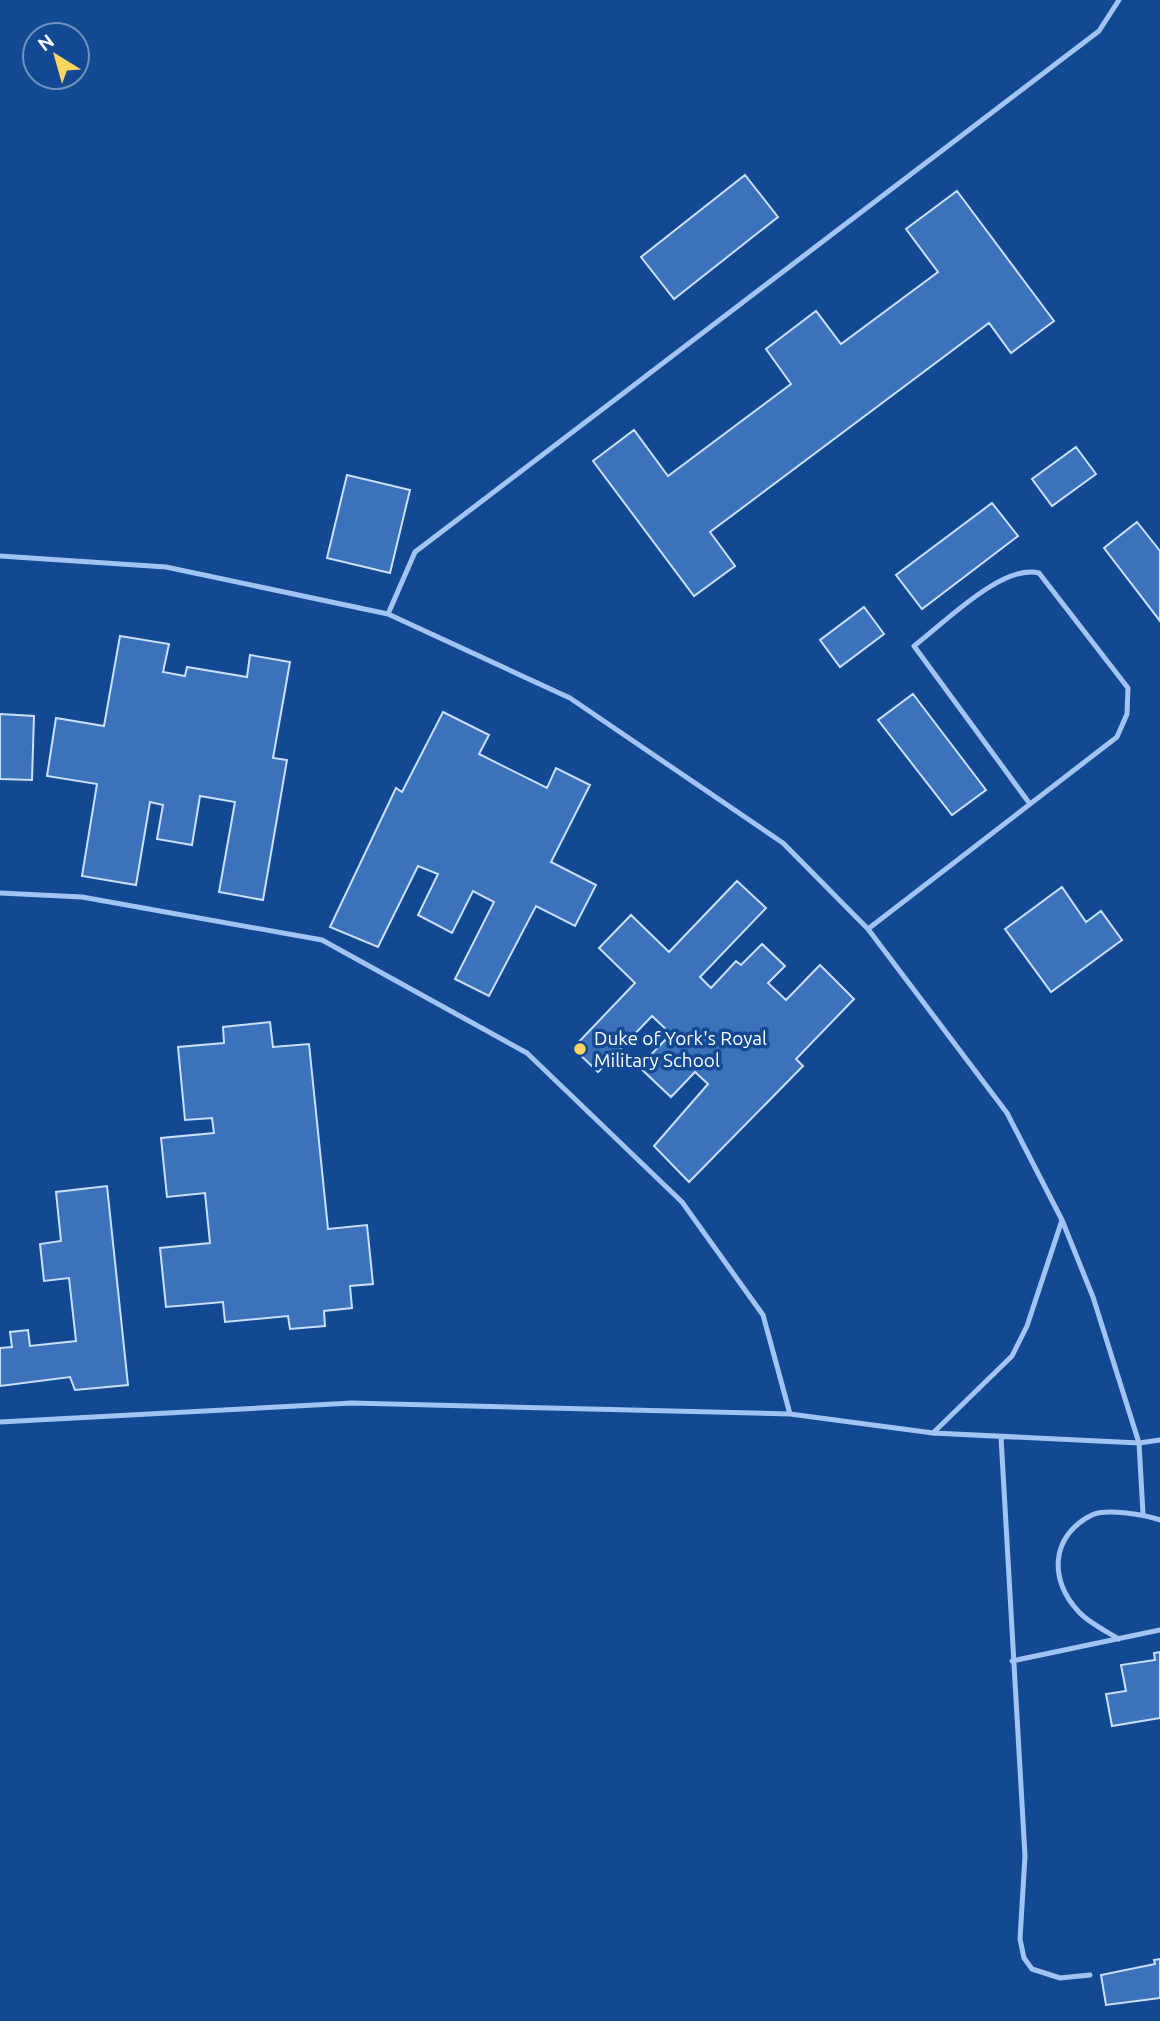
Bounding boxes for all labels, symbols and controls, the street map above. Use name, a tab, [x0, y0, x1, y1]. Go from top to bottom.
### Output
north arrow	[21, 21, 91, 91]
text: N	[33, 29, 58, 55]
place label: Duke of York's Royal Military School	[594, 1027, 767, 1071]
marker: Duke of York's Royal Military School	[572, 1041, 588, 1057]

